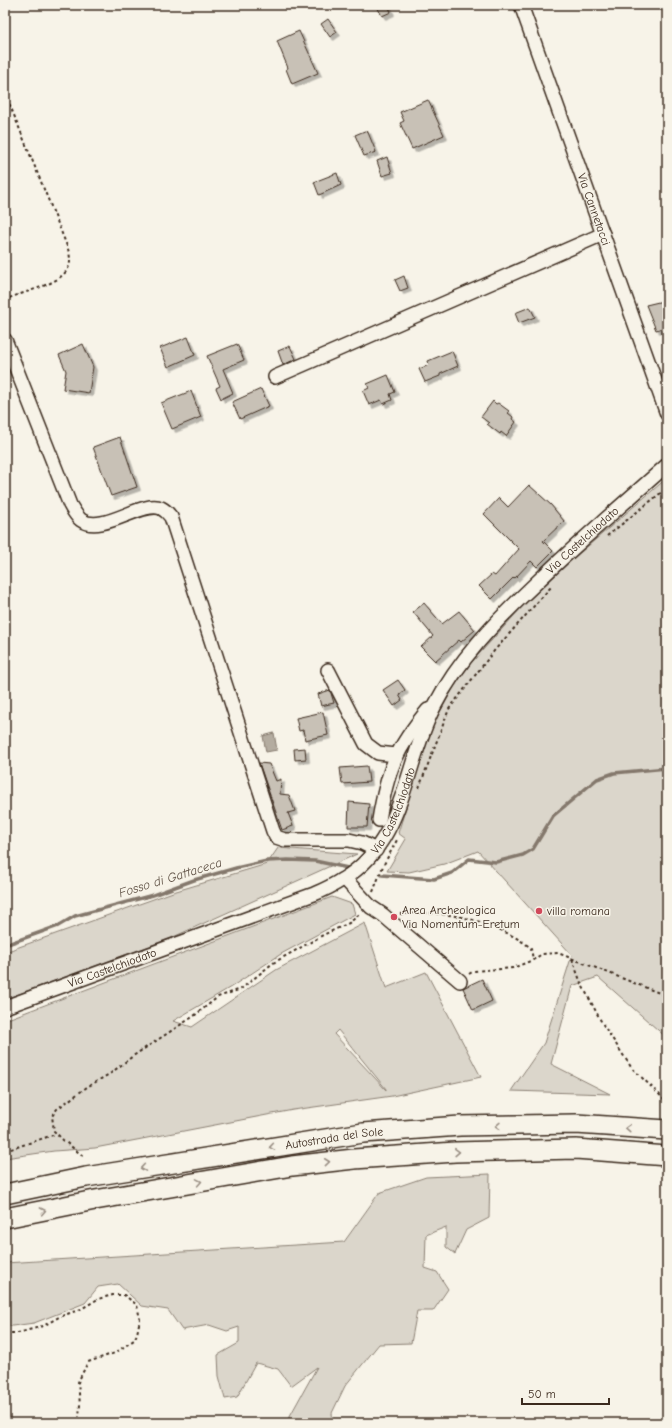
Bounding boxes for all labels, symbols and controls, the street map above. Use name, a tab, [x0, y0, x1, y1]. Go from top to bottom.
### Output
street label: Via Cannetacci	[575, 171, 613, 247]
street label: Via Castelchiodato	[543, 504, 622, 577]
street label: Via Castelchiodato	[368, 766, 418, 857]
water label: Fosso di Gattaceca	[117, 855, 224, 900]
place label: Area Archeologica Via Nomentum-Eretum	[402, 903, 520, 931]
place label: villa romana	[546, 904, 610, 918]
marker: villa romana	[534, 906, 544, 916]
marker: Area Archeologica Via Nomentum-Eretum	[389, 912, 399, 922]
street label: Via Castelchiodato	[66, 945, 158, 990]
one-way arrow	[495, 1121, 501, 1130]
one-way arrow	[625, 1123, 631, 1132]
street label: Autostrada del Sole	[284, 1125, 384, 1152]
one-way arrow	[268, 1142, 275, 1151]
one-way arrow	[454, 1148, 460, 1156]
one-way arrow	[324, 1157, 330, 1166]
one-way arrow	[140, 1163, 146, 1172]
one-way arrow	[196, 1178, 202, 1187]
one-way arrow	[40, 1207, 46, 1215]
scale bar	[522, 1380, 609, 1406]
text: 50 m	[528, 1387, 556, 1401]

